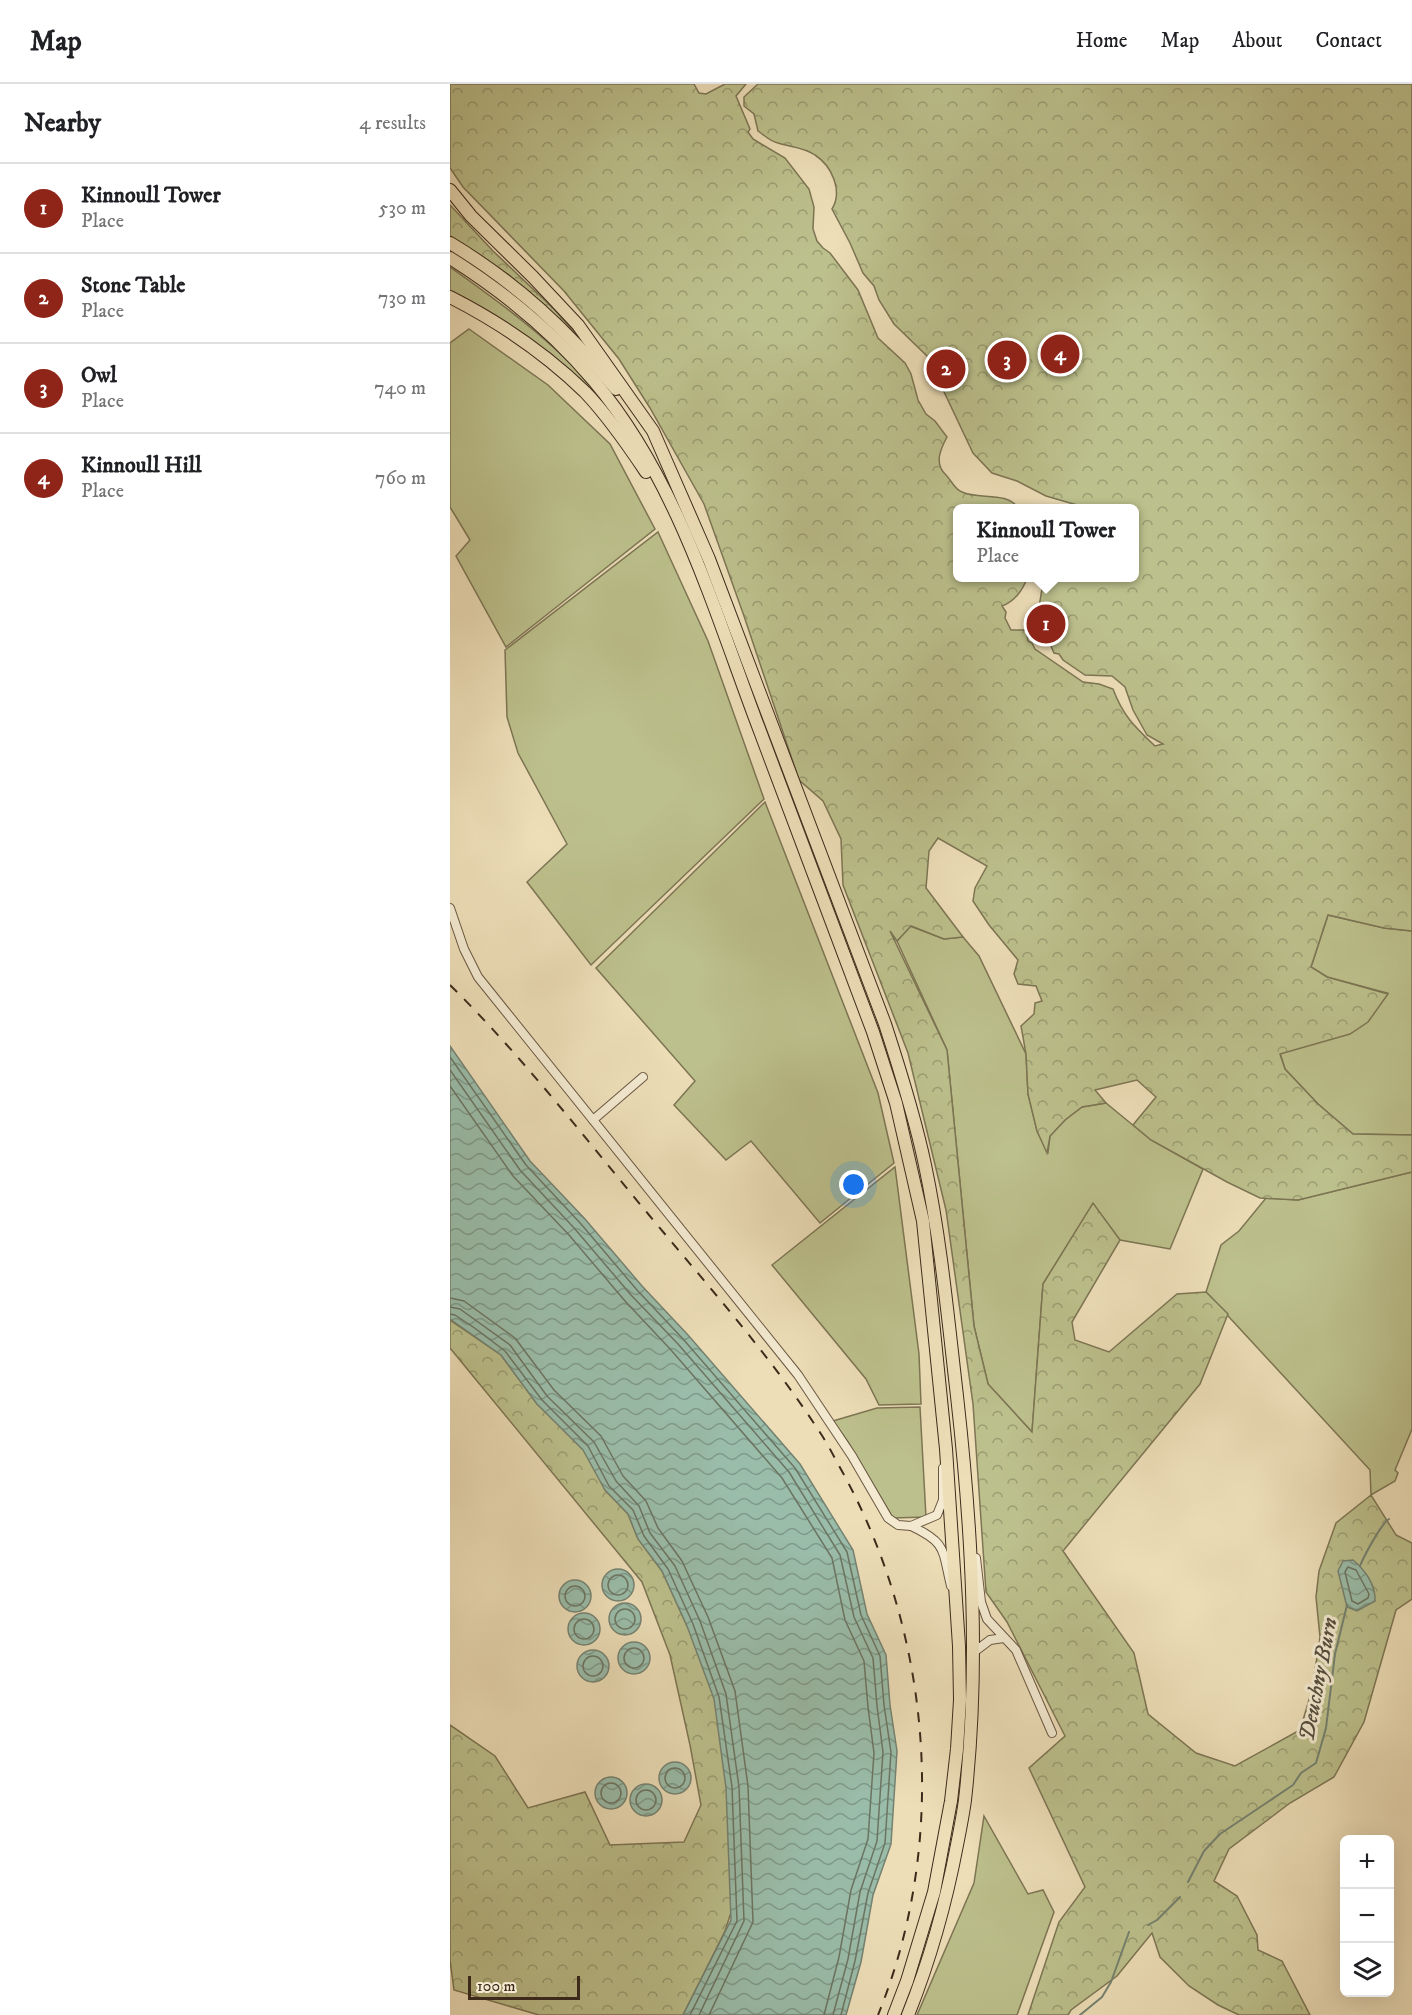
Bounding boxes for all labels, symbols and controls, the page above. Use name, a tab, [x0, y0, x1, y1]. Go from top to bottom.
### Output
text: Map	[30, 24, 82, 59]
text: Home	[1076, 28, 1128, 54]
text: Map	[1161, 28, 1199, 54]
text: About	[1232, 28, 1283, 54]
text: Contact	[1316, 28, 1382, 54]
text: Nearby	[24, 107, 101, 140]
text: 4 results	[359, 111, 426, 136]
text: Kinnoull Tower	[81, 182, 221, 209]
text: 1	[40, 196, 47, 221]
text: 530 m	[379, 196, 426, 221]
text: Place	[81, 209, 124, 234]
text: Stone Table	[81, 272, 185, 299]
text: 2	[39, 286, 48, 311]
text: 730 m	[378, 286, 426, 311]
text: Place	[81, 299, 124, 324]
pin: 4	[1040, 332, 1080, 376]
pin: 3	[988, 338, 1026, 382]
pin: 2	[926, 346, 966, 392]
text: Owl	[81, 362, 117, 389]
text: 3	[40, 376, 47, 401]
text: 740 m	[374, 376, 426, 401]
text: Place	[81, 389, 124, 414]
text: Kinnoull Hill	[81, 452, 202, 479]
text: 4	[38, 466, 49, 491]
text: 760 m	[375, 466, 426, 491]
text: Place	[81, 479, 124, 504]
popup	[953, 504, 1139, 582]
text: Kinnoull Tower	[976, 517, 1116, 544]
text: Place	[976, 544, 1019, 569]
pin: 1	[1026, 602, 1066, 646]
your location	[839, 1170, 868, 1199]
water label: Deuchny Burn	[1293, 1615, 1344, 1743]
map controls	[1340, 1835, 1394, 1997]
button: +	[1340, 1835, 1394, 1889]
button: −	[1340, 1889, 1394, 1943]
button: layers	[1340, 1943, 1394, 1997]
scale bar	[468, 1973, 580, 2000]
text: 100 m	[477, 1976, 516, 1996]

